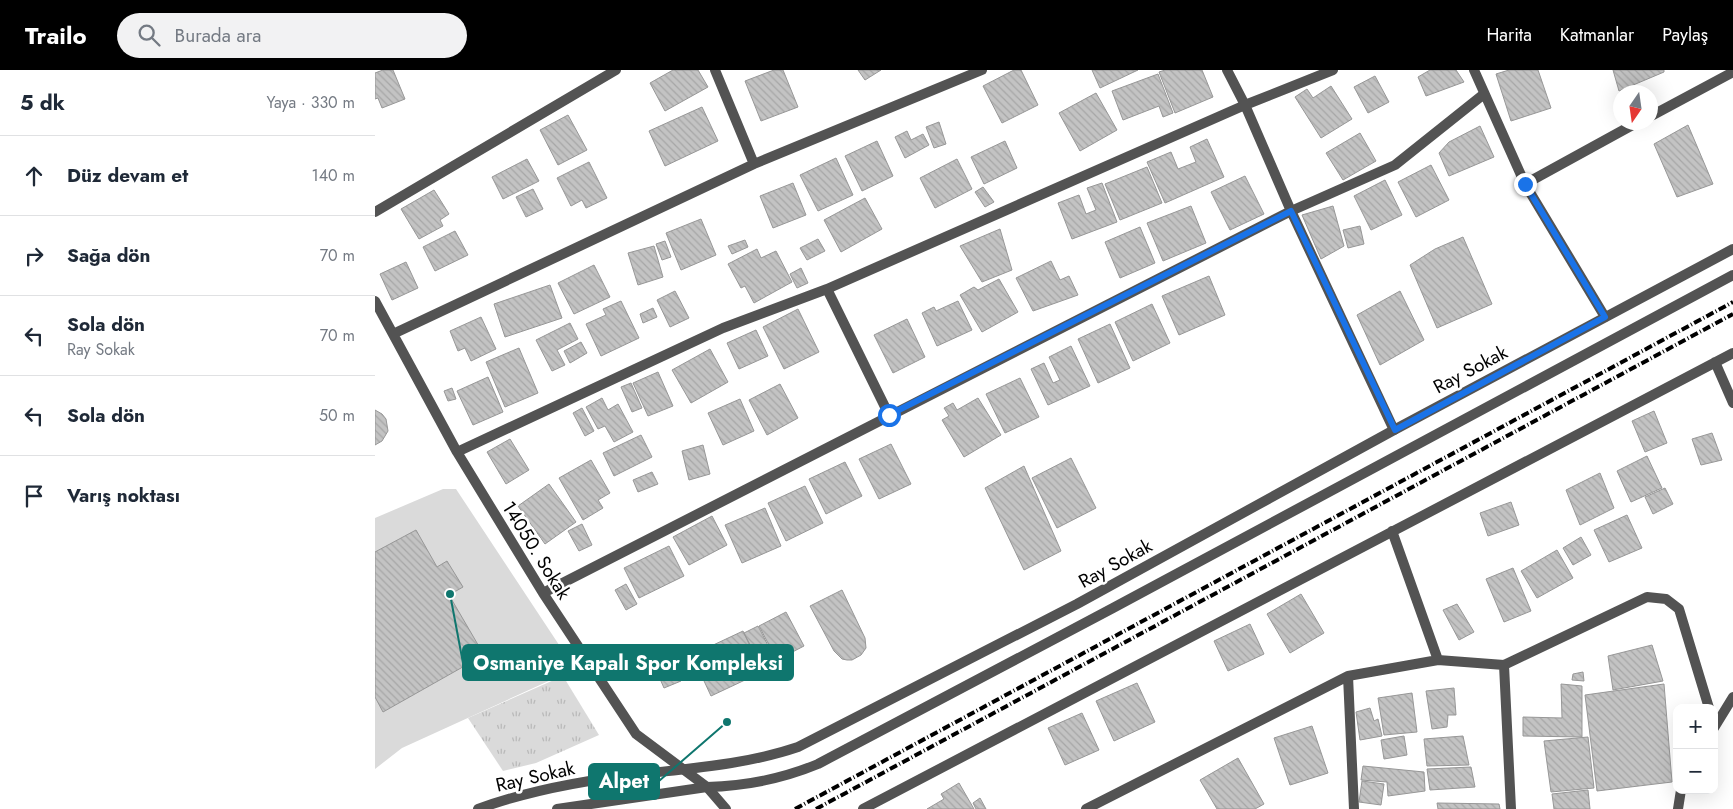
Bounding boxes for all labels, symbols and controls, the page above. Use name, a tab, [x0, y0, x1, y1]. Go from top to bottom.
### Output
search box	[117, 13, 467, 58]
text: Trailo	[25, 18, 87, 53]
icon: search	[135, 21, 163, 49]
text: Burada ara	[175, 22, 261, 49]
text: Harita	[1486, 22, 1532, 48]
text: Katmanlar	[1560, 22, 1634, 48]
text: Paylaş	[1662, 22, 1708, 48]
north arrow	[1613, 85, 1658, 130]
text: 5 dk	[20, 88, 65, 118]
text: Yaya · 330 m	[267, 91, 355, 114]
icon: ahead	[20, 162, 48, 190]
text: Düz devam et	[67, 162, 188, 189]
text: 140 m	[312, 164, 355, 187]
route end	[1514, 173, 1537, 196]
icon: right	[20, 242, 48, 270]
text: Sağa dön	[67, 242, 151, 269]
text: 70 m	[320, 244, 355, 267]
text: Sola dön	[67, 311, 145, 338]
icon: left	[20, 322, 48, 350]
text: 70 m	[320, 324, 355, 347]
text: Ray Sokak	[67, 338, 135, 361]
street label: Ray Sokak	[1428, 338, 1513, 400]
icon: left	[20, 402, 48, 430]
text: Sola dön	[67, 402, 145, 429]
text: 50 m	[319, 404, 355, 427]
route start	[878, 404, 901, 427]
icon: arrive	[20, 482, 48, 510]
text: Varış noktası	[67, 482, 180, 509]
street label: 14050. Sokak	[496, 496, 578, 605]
street label: Ray Sokak	[1074, 532, 1158, 595]
callout: Osmaniye Kapalı Spor Kompleksi	[463, 645, 793, 680]
text: Osmaniye Kapalı Spor Kompleksi	[473, 649, 783, 678]
map controls	[1673, 704, 1718, 794]
button: +	[1673, 704, 1718, 749]
button: −	[1673, 749, 1718, 794]
street label: Ray Sokak	[493, 754, 578, 799]
callout: Alpet	[589, 764, 659, 799]
text: Alpet	[598, 767, 650, 796]

